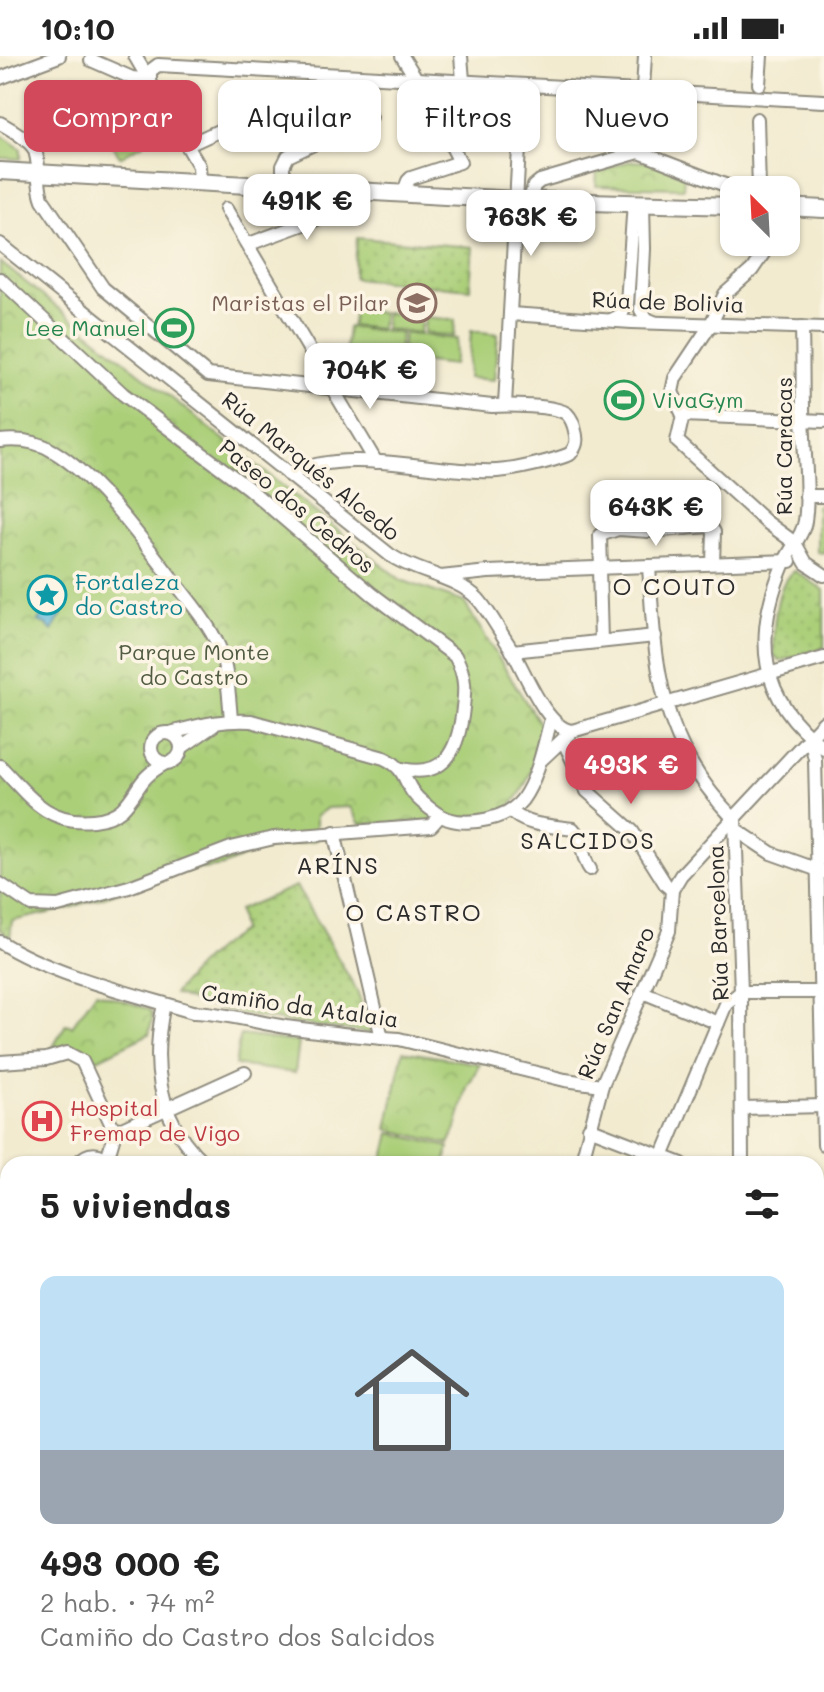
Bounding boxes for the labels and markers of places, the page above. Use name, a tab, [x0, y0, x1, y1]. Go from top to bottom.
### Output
pin: 491K €	[242, 174, 372, 242]
pin: 763K €	[466, 190, 596, 258]
school or university icon: Maristas el Pilar	[396, 282, 438, 324]
place label: Maristas el Pilar	[212, 288, 389, 317]
sports icon: Lee Manuel	[153, 307, 195, 349]
place label: Lee Manuel	[26, 313, 146, 342]
pin: 704K €	[305, 343, 435, 411]
sports icon: VivaGym	[603, 379, 645, 421]
place label: VivaGym	[652, 385, 744, 414]
pin: 643K €	[591, 480, 721, 548]
place label: Fortaleza do Castro	[75, 567, 183, 621]
place icon: Fortaleza do Castro	[26, 574, 68, 616]
pin: 493K €	[566, 738, 696, 806]
place label: Hospital Fremap de Vigo	[70, 1093, 240, 1147]
hospital icon: Hospital Fremap de Vigo	[21, 1100, 63, 1142]

